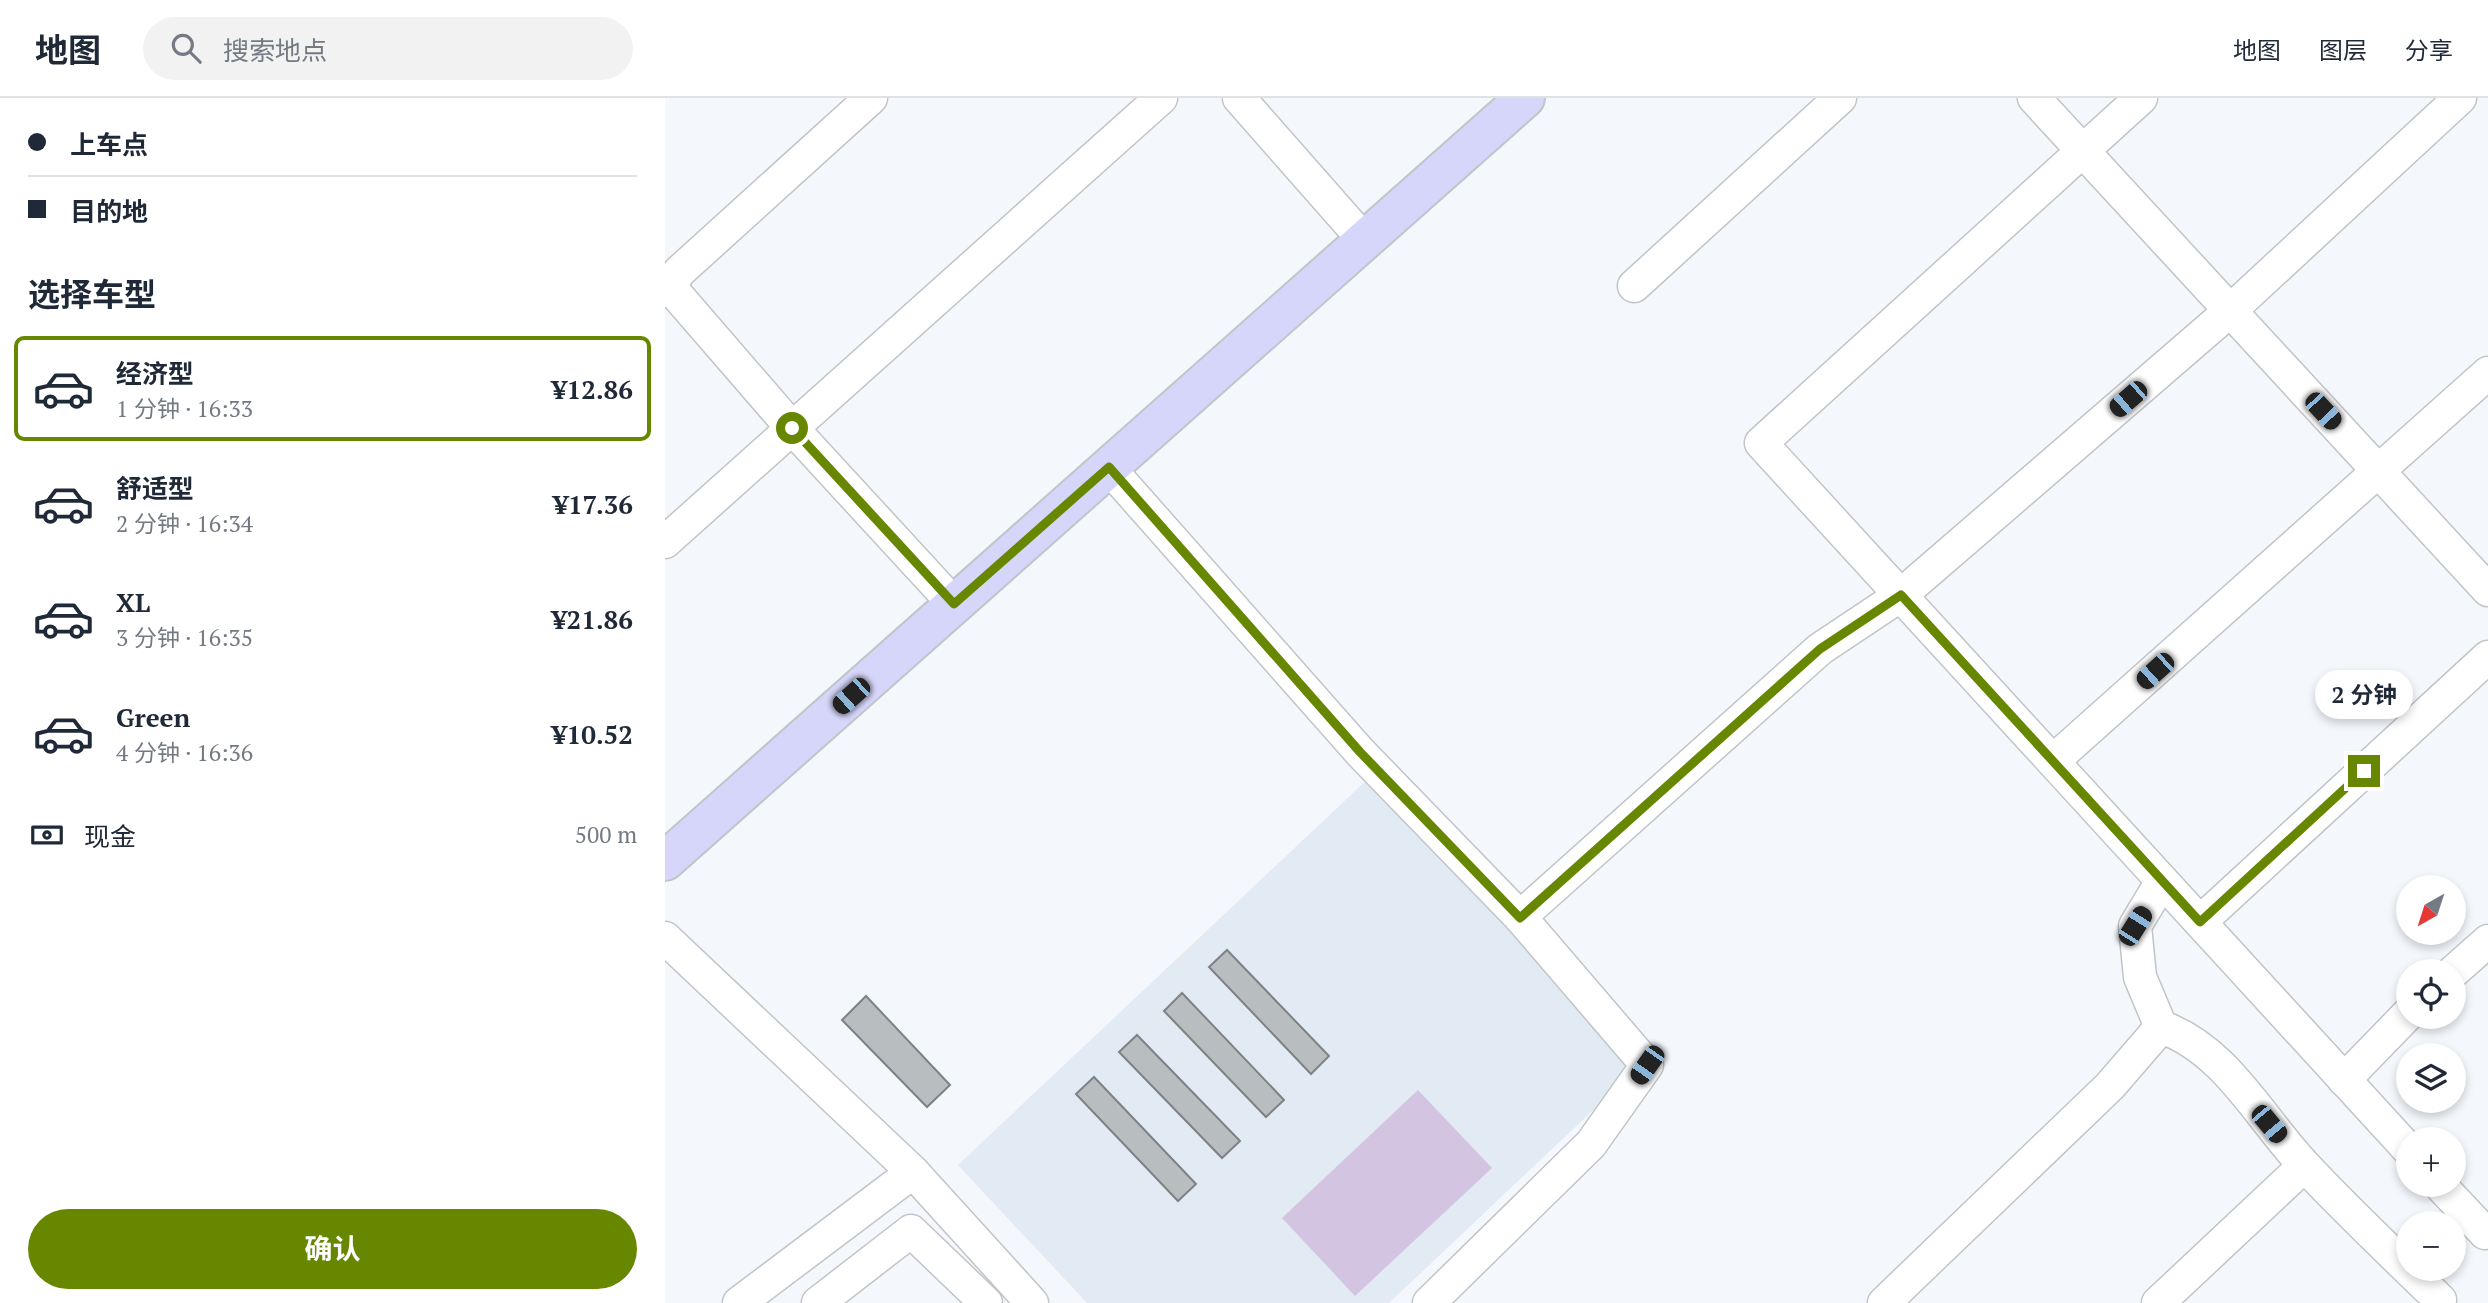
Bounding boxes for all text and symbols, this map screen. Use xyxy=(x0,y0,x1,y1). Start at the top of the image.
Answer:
search box xyxy=(143,17,633,80)
text: 地图 xyxy=(35,28,101,71)
icon: search xyxy=(167,29,205,67)
text: 搜索地点 xyxy=(223,33,327,67)
text: 地图 xyxy=(2233,34,2281,66)
text: 图层 xyxy=(2319,34,2367,66)
text: 分享 xyxy=(2405,34,2453,66)
text: 上车点 xyxy=(70,127,148,161)
text: 目的地 xyxy=(70,194,148,228)
text: 选择车型 xyxy=(28,273,156,315)
text: 经济型 xyxy=(116,356,194,390)
icon: car xyxy=(32,357,95,420)
text: ¥12.86 xyxy=(552,372,633,406)
car xyxy=(2106,377,2151,421)
car xyxy=(2301,388,2346,434)
text: 1 分钟 · 16:33 xyxy=(116,393,253,424)
route start xyxy=(776,412,808,444)
text: 舒适型 xyxy=(116,471,194,505)
icon: car xyxy=(32,472,95,535)
text: ¥17.36 xyxy=(553,487,633,521)
text: 2 分钟 · 16:34 xyxy=(116,508,253,539)
text: XL xyxy=(116,585,150,619)
icon: car xyxy=(32,587,95,650)
text: ¥21.86 xyxy=(552,602,633,636)
text: 3 分钟 · 16:35 xyxy=(116,622,253,653)
car xyxy=(2133,649,2178,693)
callout: 2 分钟 xyxy=(2315,670,2413,718)
car xyxy=(829,674,874,718)
text: 2 分钟 xyxy=(2331,679,2397,710)
text: Green xyxy=(116,700,190,734)
icon: car xyxy=(32,702,95,765)
text: ¥10.52 xyxy=(552,717,633,751)
text: 4 分钟 · 16:36 xyxy=(116,737,253,768)
route end xyxy=(2348,755,2380,787)
icon: cash xyxy=(28,816,66,854)
text: 现金 xyxy=(84,819,136,853)
text: 500 m xyxy=(575,819,637,850)
north arrow xyxy=(2396,875,2466,945)
map controls xyxy=(2396,875,2466,1281)
car xyxy=(2115,903,2156,949)
button: locate xyxy=(2396,959,2466,1029)
car xyxy=(1627,1042,1668,1088)
button: layers xyxy=(2396,1043,2466,1113)
car xyxy=(2248,1101,2291,1147)
button: + xyxy=(2396,1127,2466,1197)
button: 确认 xyxy=(28,1209,637,1289)
button: − xyxy=(2396,1211,2466,1281)

